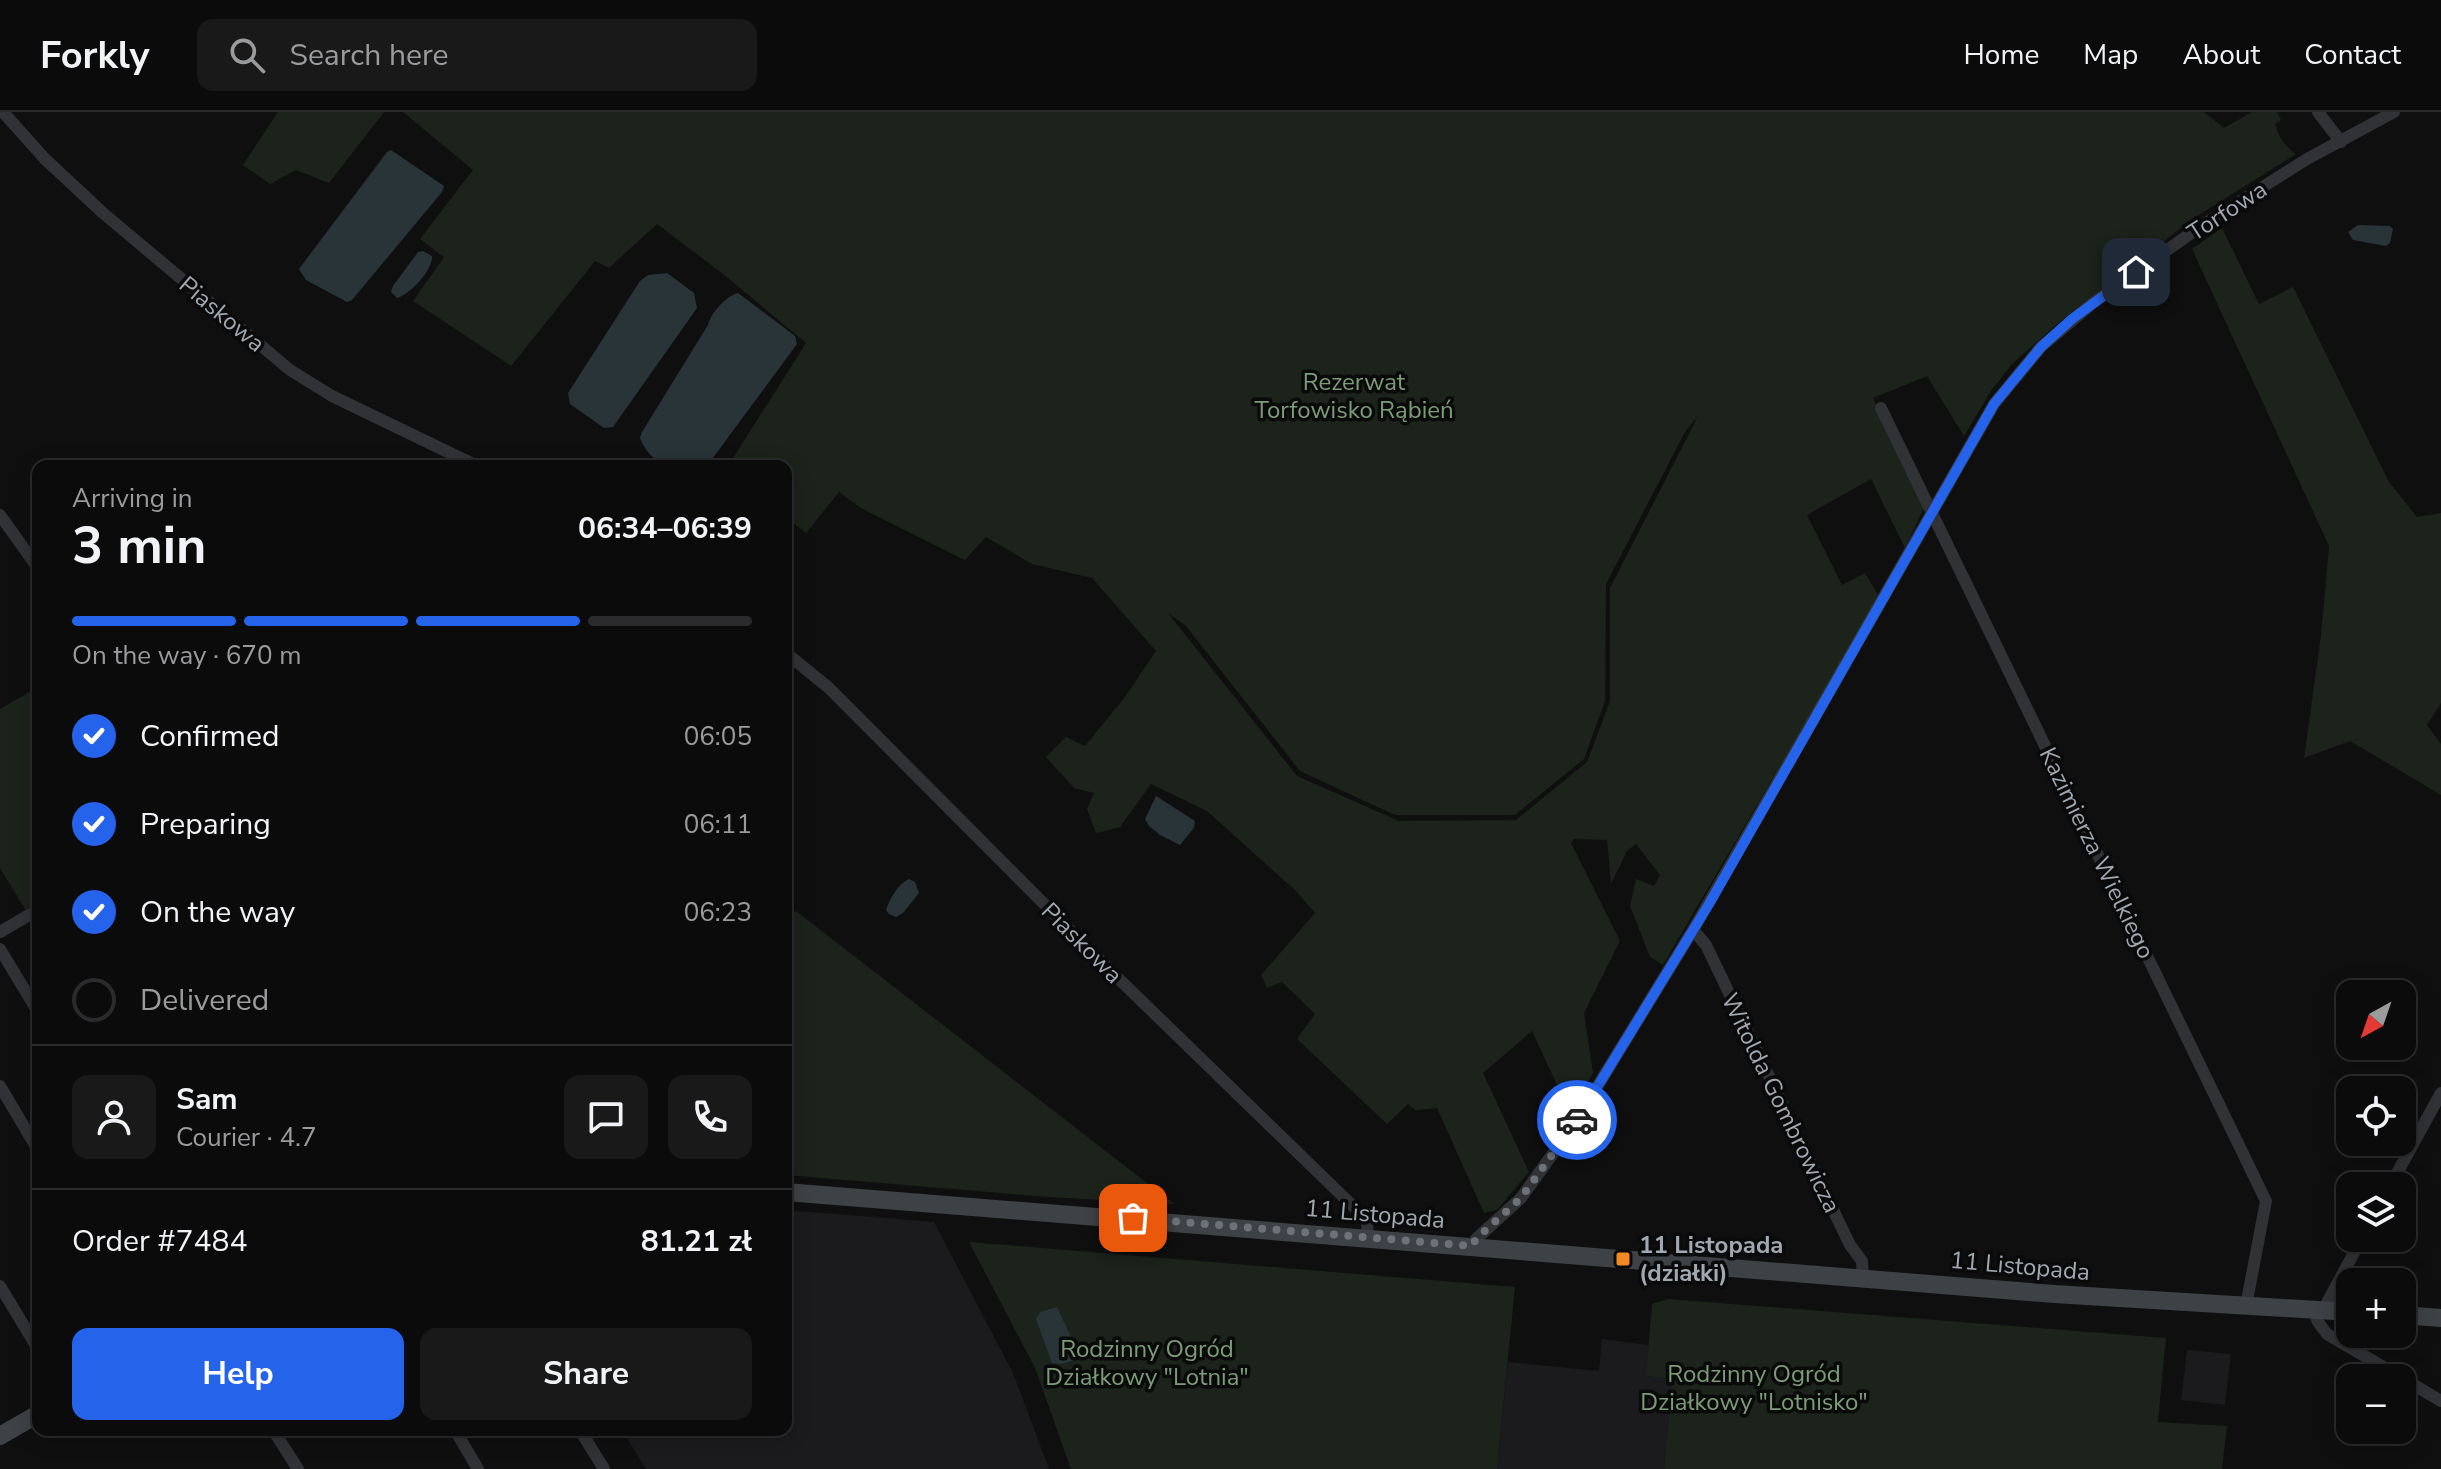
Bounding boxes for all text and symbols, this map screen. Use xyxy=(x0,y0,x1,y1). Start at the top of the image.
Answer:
search box xyxy=(197,19,757,91)
text: Forkly xyxy=(40,30,149,81)
icon: search xyxy=(225,33,269,77)
text: Search here xyxy=(289,35,448,76)
text: Home xyxy=(1964,36,2039,74)
text: Map xyxy=(2083,36,2138,74)
text: About xyxy=(2182,36,2260,74)
text: Contact xyxy=(2304,36,2401,74)
street label: Torfowa xyxy=(2181,173,2273,249)
pin xyxy=(2102,238,2170,306)
icon: home xyxy=(2114,250,2158,294)
street label: Piaskowa xyxy=(172,269,272,359)
park label: Rezerwat Torfowisko Rąbień xyxy=(1254,366,1454,426)
text: Arriving in xyxy=(72,481,193,516)
text: 06:34–06:39 xyxy=(578,508,752,549)
text: 3 min xyxy=(72,510,207,581)
text: On the way · 670 m xyxy=(72,638,301,673)
icon: check xyxy=(72,714,116,758)
text: Confirmed xyxy=(140,716,280,757)
text: 06:05 xyxy=(684,719,752,754)
street label: Kazimierza Wielkiego xyxy=(2032,742,2162,964)
icon: check xyxy=(72,802,116,846)
text: Preparing xyxy=(140,804,271,845)
text: 06:11 xyxy=(684,807,752,842)
icon: check xyxy=(72,890,116,934)
text: On the way xyxy=(140,892,295,933)
text: 06:23 xyxy=(684,895,752,930)
street label: Piaskowa xyxy=(1034,895,1130,991)
text: Delivered xyxy=(140,980,269,1021)
north arrow xyxy=(2336,980,2416,1060)
map controls xyxy=(2336,980,2416,1444)
street label: Witolda Gombrowicza xyxy=(1714,988,1848,1218)
button: person xyxy=(72,1075,156,1159)
button: chat xyxy=(564,1075,648,1159)
button: phone xyxy=(668,1075,752,1159)
button: locate xyxy=(2336,1076,2416,1156)
text: Sam xyxy=(176,1079,238,1120)
courier xyxy=(1537,1080,1617,1160)
icon: car xyxy=(1555,1098,1599,1142)
text: Courier · 4.7 xyxy=(176,1120,317,1155)
button: layers xyxy=(2336,1172,2416,1252)
pin xyxy=(1099,1184,1167,1252)
street label: 11 Listopada xyxy=(1304,1192,1446,1236)
icon: bag xyxy=(1111,1196,1155,1240)
text: Order #7484 xyxy=(72,1221,247,1262)
text: 81.21 zł xyxy=(641,1221,752,1262)
place label: 11 Listopada (działki) xyxy=(1639,1229,1783,1289)
street label: 11 Listopada xyxy=(1949,1244,2091,1288)
marker: 11 Listopada (działki) xyxy=(1614,1250,1632,1268)
button: + xyxy=(2336,1268,2416,1348)
button: Help xyxy=(72,1328,404,1420)
button: Share xyxy=(420,1328,752,1420)
park label: Rodzinny Ogród Działkowy "Lotnia" xyxy=(1045,1333,1249,1393)
park label: Rodzinny Ogród Działkowy "Lotnisko" xyxy=(1640,1358,1868,1418)
button: − xyxy=(2336,1364,2416,1444)

